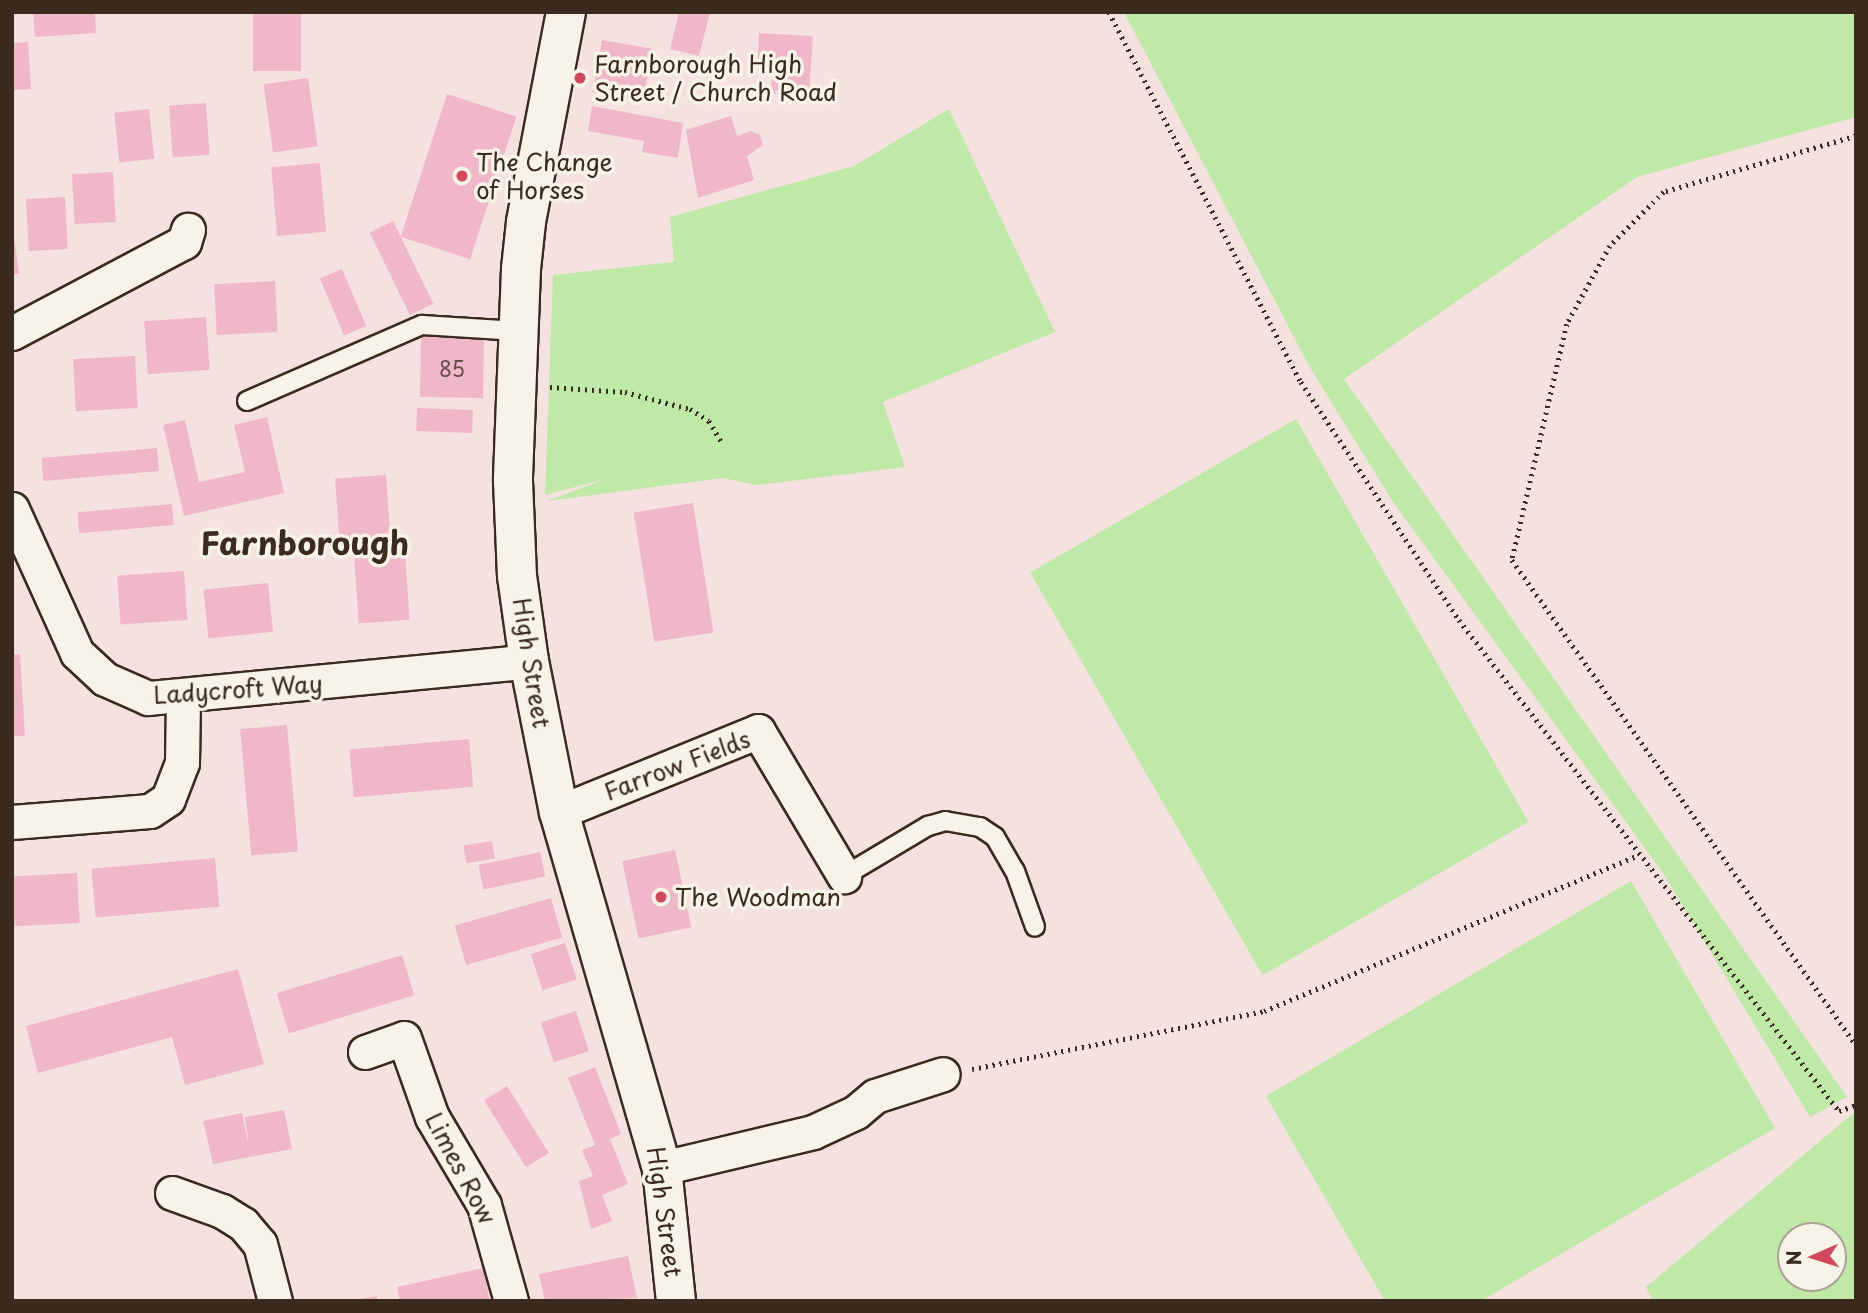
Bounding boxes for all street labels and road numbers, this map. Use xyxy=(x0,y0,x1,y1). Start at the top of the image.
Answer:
street label: High Street xyxy=(507,595,557,731)
street label: Ladycroft Way xyxy=(152,669,324,709)
street label: Farrow Fields xyxy=(600,724,754,806)
street label: Limes Row xyxy=(420,1108,502,1228)
street label: High Street xyxy=(641,1144,689,1280)

